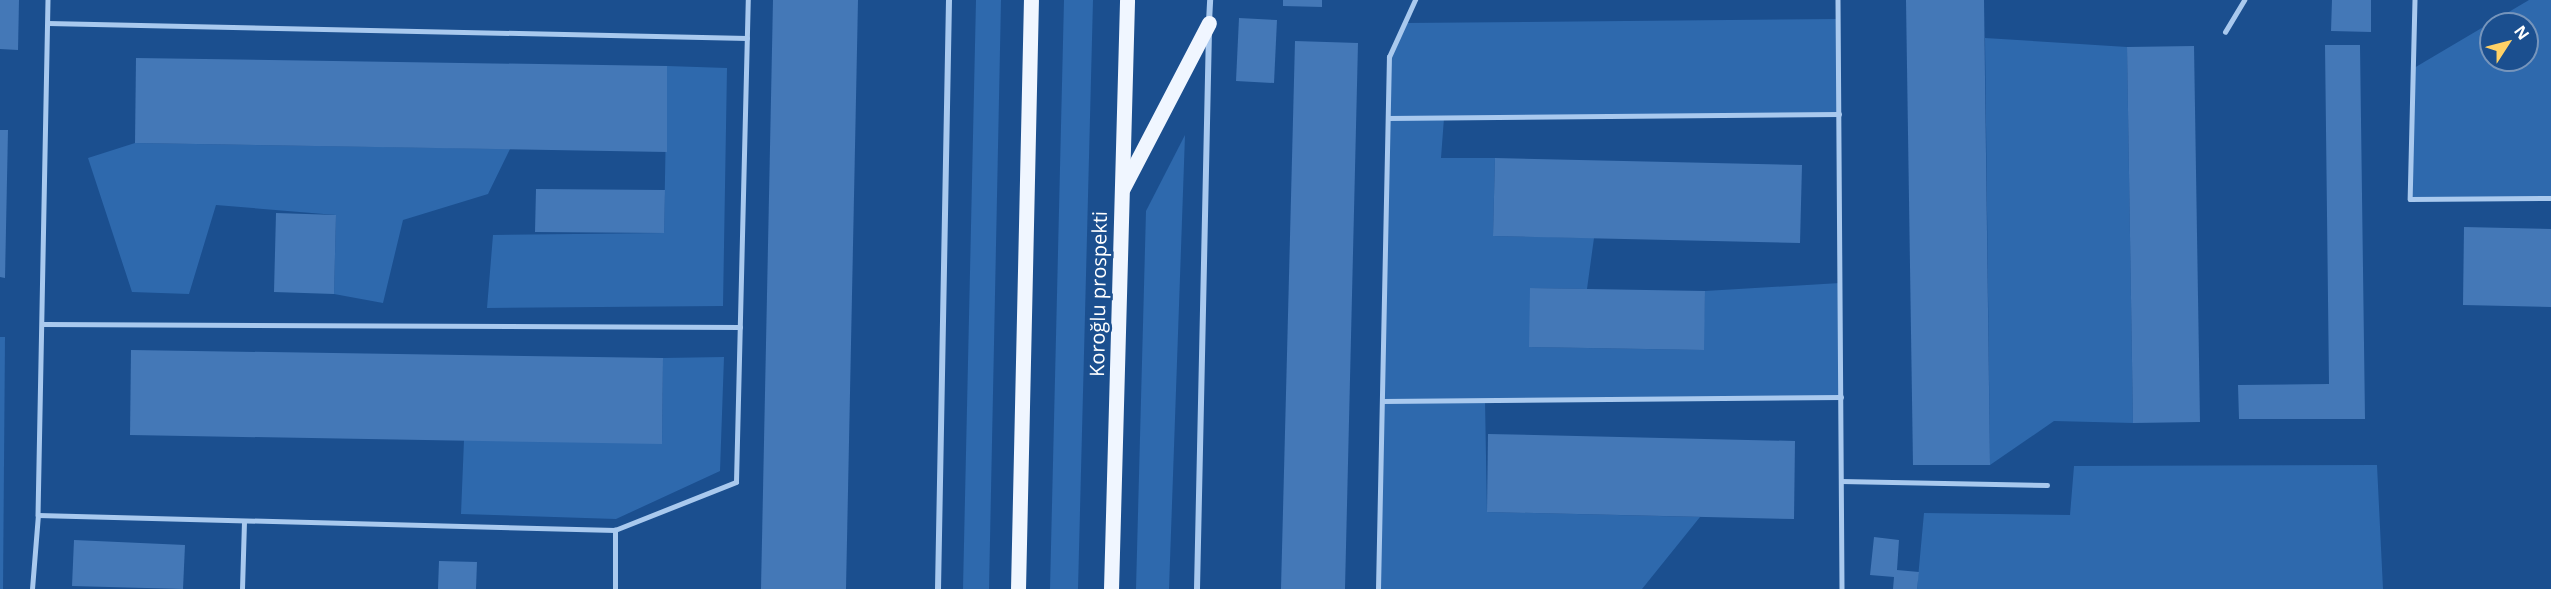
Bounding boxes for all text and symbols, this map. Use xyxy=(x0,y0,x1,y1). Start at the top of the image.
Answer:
north arrow xyxy=(2479,12,2539,72)
text: N xyxy=(2509,21,2535,44)
street label: Koroğlu prospekti xyxy=(1085,211,1111,377)

